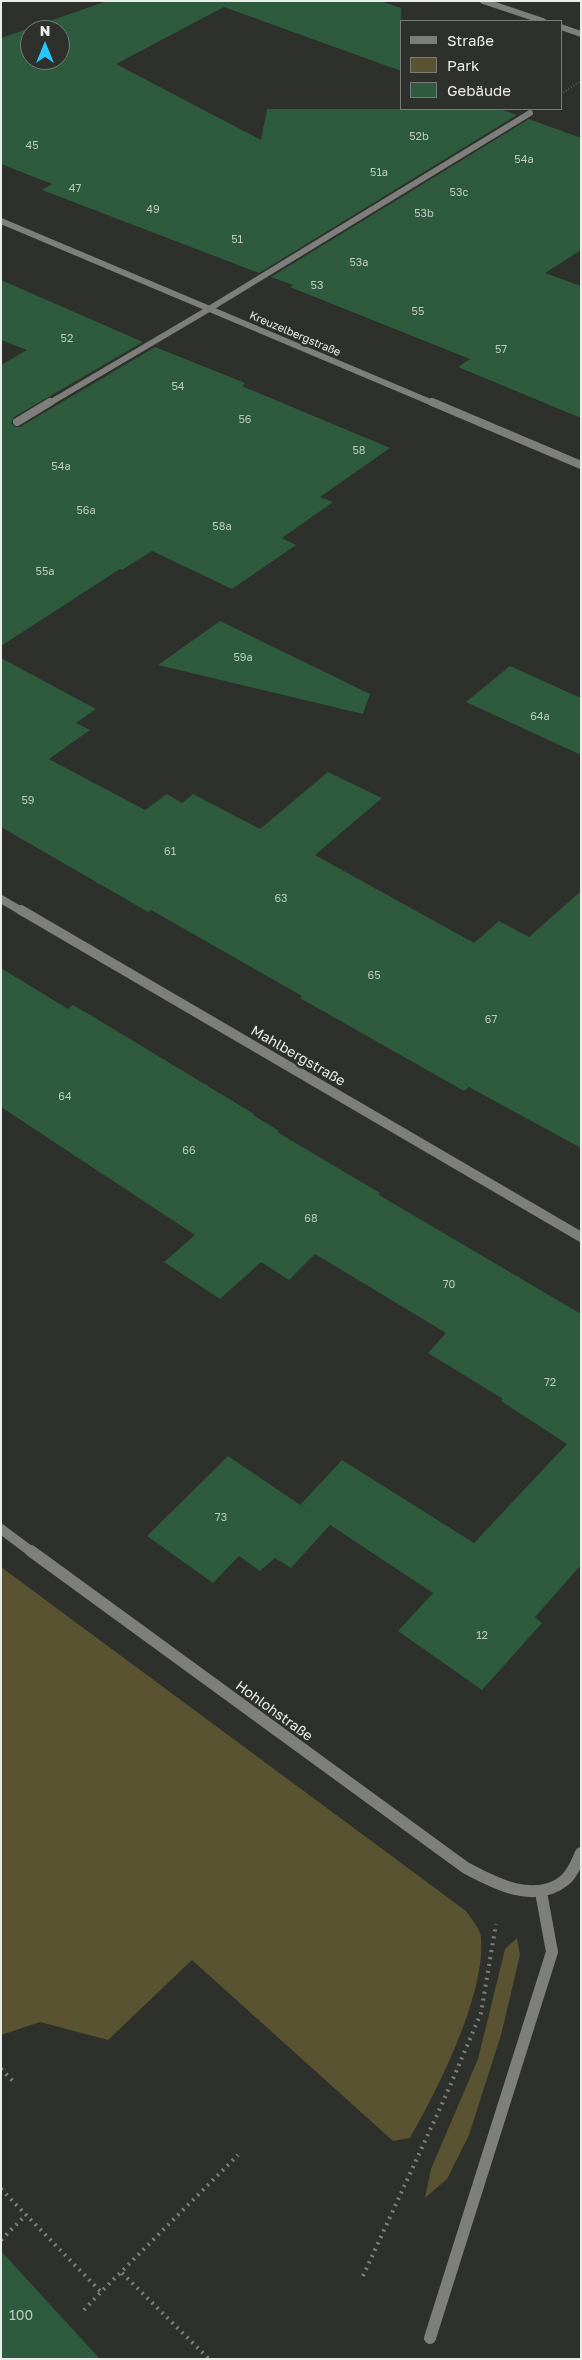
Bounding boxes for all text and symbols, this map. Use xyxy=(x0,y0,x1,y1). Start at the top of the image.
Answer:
north arrow xyxy=(20,20,70,70)
legend xyxy=(400,20,562,110)
text: N xyxy=(40,22,50,39)
text: Straße xyxy=(447,31,494,49)
text: Park xyxy=(447,56,479,74)
text: Gebäude xyxy=(447,81,511,99)
house number: 52b xyxy=(409,130,429,144)
house number: 45 xyxy=(25,139,39,153)
house number: 54a xyxy=(514,153,534,167)
house number: 51a xyxy=(370,166,388,180)
house number: 47 xyxy=(69,182,81,196)
house number: 53c xyxy=(450,186,468,200)
house number: 49 xyxy=(146,203,160,217)
house number: 53b xyxy=(414,207,434,221)
house number: 51 xyxy=(231,233,243,247)
house number: 53a xyxy=(349,256,369,270)
house number: 53 xyxy=(311,279,323,293)
house number: 55 xyxy=(412,305,424,319)
street label: Kreuzelbergstraße xyxy=(247,309,343,359)
house number: 52 xyxy=(61,332,73,346)
house number: 57 xyxy=(495,343,507,357)
house number: 54 xyxy=(171,380,185,394)
house number: 56 xyxy=(238,413,252,427)
house number: 58 xyxy=(352,444,366,458)
house number: 54a xyxy=(51,460,71,474)
house number: 56a xyxy=(76,504,96,518)
house number: 58a xyxy=(212,520,232,534)
house number: 55a xyxy=(36,565,54,579)
house number: 59a xyxy=(233,651,253,665)
house number: 64a xyxy=(530,710,550,724)
house number: 59 xyxy=(21,794,35,808)
house number: 61 xyxy=(164,845,176,859)
house number: 63 xyxy=(274,892,288,906)
house number: 65 xyxy=(367,969,381,983)
house number: 67 xyxy=(485,1013,497,1027)
street label: Mahlbergstraße xyxy=(248,1022,348,1090)
house number: 64 xyxy=(58,1090,72,1104)
house number: 66 xyxy=(182,1144,196,1158)
house number: 68 xyxy=(304,1212,318,1226)
house number: 70 xyxy=(443,1278,455,1292)
house number: 72 xyxy=(544,1376,556,1390)
house number: 73 xyxy=(215,1511,227,1525)
house number: 12 xyxy=(476,1629,488,1643)
street label: Hohlohstraße xyxy=(232,1677,316,1745)
house number: 100 xyxy=(9,2308,33,2324)

